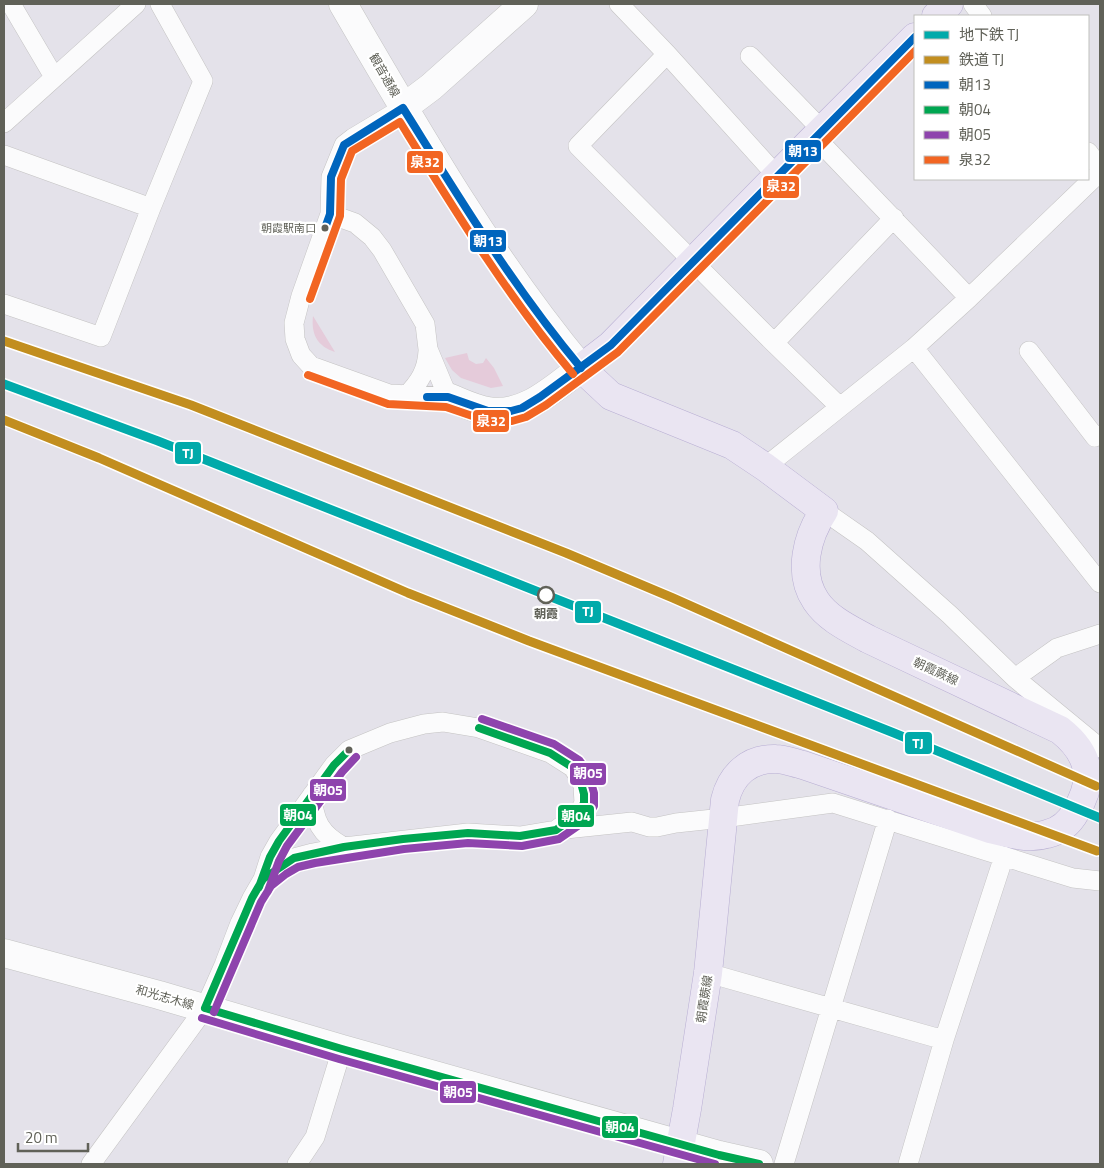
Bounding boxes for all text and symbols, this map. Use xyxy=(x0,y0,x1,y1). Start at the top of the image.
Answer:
legend xyxy=(914,15,1089,180)
text: 地下鉄 TJ xyxy=(959,23,1019,46)
text: 鉄道 TJ xyxy=(959,48,1004,71)
street label: 観音通線 xyxy=(365,49,405,101)
text: 朝13 xyxy=(959,73,991,96)
text: 朝04 xyxy=(959,98,991,121)
text: 朝05 xyxy=(959,123,991,146)
line badge: 朝13 xyxy=(784,139,822,163)
text: 朝13 xyxy=(788,140,818,161)
text: 泉32 xyxy=(959,148,991,171)
line badge: 泉32 xyxy=(406,150,444,174)
text: 泉32 xyxy=(410,151,440,172)
line badge: 泉32 xyxy=(762,175,800,199)
text: 泉32 xyxy=(766,175,796,196)
place label: 朝霞駅南口 xyxy=(261,220,316,236)
marker: 朝霞駅南口 xyxy=(320,223,330,233)
line badge: 朝13 xyxy=(469,229,507,253)
text: 朝13 xyxy=(473,230,503,251)
line badge: 泉32 xyxy=(472,409,510,433)
text: 泉32 xyxy=(476,410,506,431)
line badge: TJ xyxy=(174,441,202,465)
text: TJ xyxy=(182,442,194,463)
marker: 朝霞 xyxy=(537,586,555,604)
line badge: TJ xyxy=(574,600,602,624)
text: TJ xyxy=(582,600,594,621)
place label: 朝霞 xyxy=(534,604,558,623)
street label: 朝霞蕨線 xyxy=(910,652,962,690)
line badge: TJ xyxy=(904,731,933,755)
text: TJ xyxy=(912,732,924,753)
unlabelled marker xyxy=(344,745,354,755)
line badge: 朝05 xyxy=(569,762,607,786)
text: 朝05 xyxy=(573,762,603,783)
line badge: 朝05 xyxy=(309,778,347,802)
text: 朝05 xyxy=(313,779,343,800)
line badge: 朝04 xyxy=(279,803,317,827)
text: 朝04 xyxy=(283,804,313,825)
line badge: 朝04 xyxy=(557,804,595,828)
text: 朝04 xyxy=(561,805,591,826)
street label: 朝霞蕨線 xyxy=(691,974,717,1024)
street label: 和光志木線 xyxy=(134,980,196,1014)
line badge: 朝05 xyxy=(439,1080,477,1104)
text: 朝05 xyxy=(443,1081,473,1102)
line badge: 朝04 xyxy=(601,1115,639,1139)
text: 朝04 xyxy=(605,1116,635,1137)
scale bar xyxy=(18,1120,88,1152)
text: 20 m xyxy=(25,1126,58,1149)

